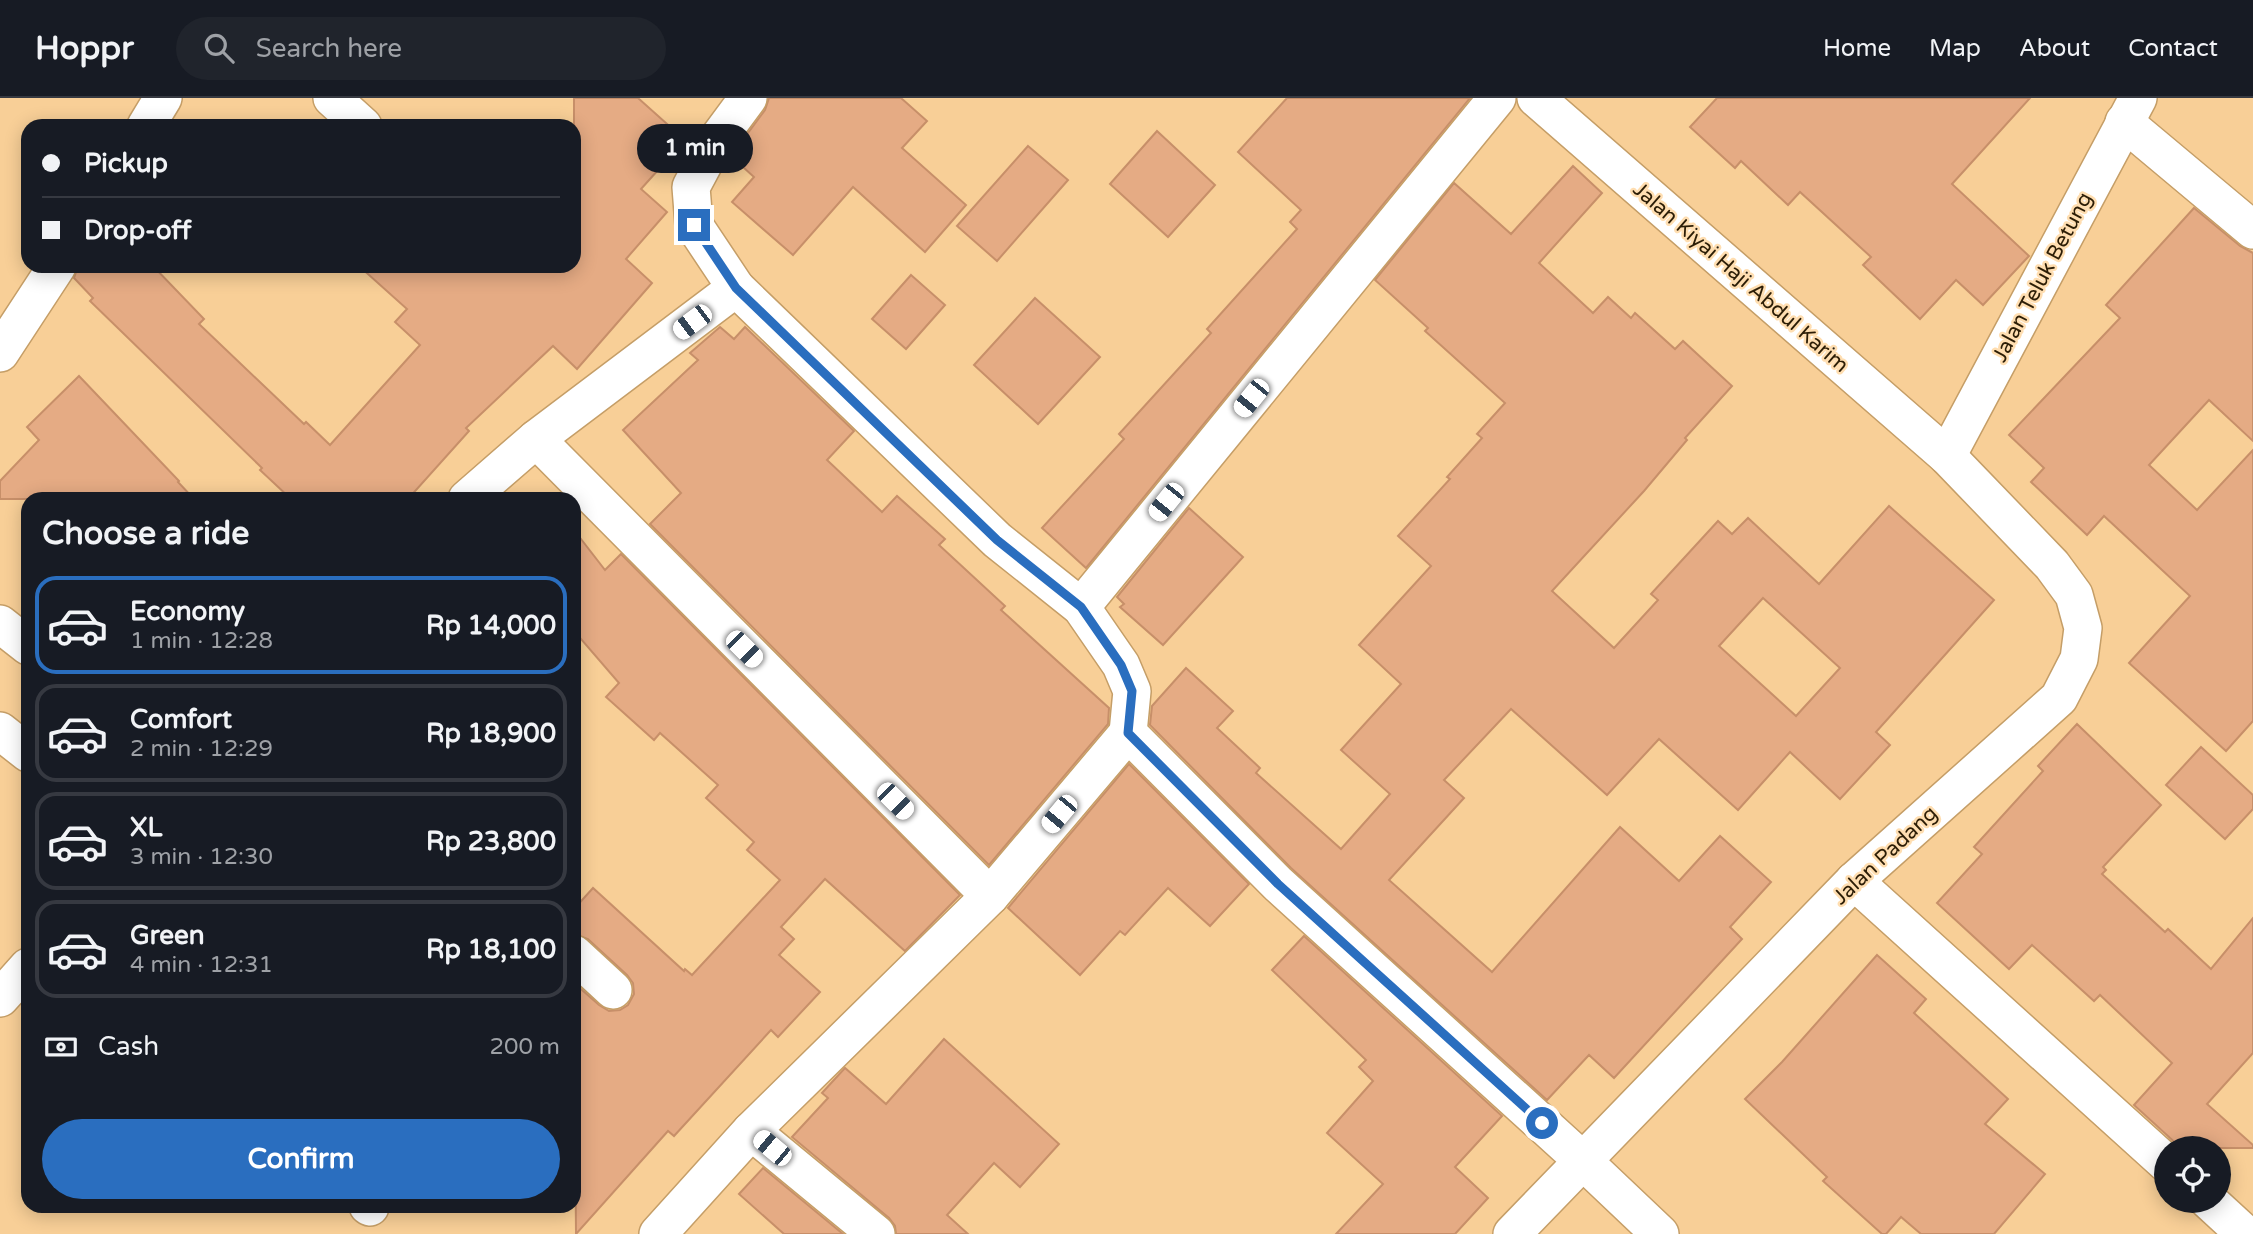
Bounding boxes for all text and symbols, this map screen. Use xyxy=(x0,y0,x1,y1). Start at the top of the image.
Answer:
search box xyxy=(176,17,666,80)
text: Hoppr xyxy=(35,29,134,68)
icon: search xyxy=(200,29,238,67)
text: Search here xyxy=(256,33,402,64)
text: Home xyxy=(1823,34,1891,63)
text: Map xyxy=(1929,34,1981,63)
text: About xyxy=(2019,34,2090,63)
text: Contact xyxy=(2128,34,2218,63)
callout: 1 min xyxy=(636,123,752,172)
text: 1 min xyxy=(664,134,726,162)
text: Pickup xyxy=(84,148,168,179)
street label: Jalan Kiyai Haji Abdul Karim xyxy=(1628,177,1854,378)
street label: Jalan Teluk Betung xyxy=(1987,188,2098,366)
route end xyxy=(678,209,710,241)
text: Drop-off xyxy=(84,215,191,246)
car xyxy=(669,301,716,343)
car xyxy=(1230,375,1273,421)
car xyxy=(1145,479,1188,525)
text: Choose a ride xyxy=(42,515,249,553)
icon: car xyxy=(46,594,109,657)
text: Economy xyxy=(130,596,245,627)
text: Rp 14,000 xyxy=(426,610,556,641)
text: 1 min · 12:28 xyxy=(130,627,273,655)
car xyxy=(722,627,767,671)
icon: car xyxy=(46,702,109,765)
text: Comfort xyxy=(130,704,232,735)
text: Rp 18,900 xyxy=(426,718,556,749)
text: 2 min · 12:29 xyxy=(130,735,273,763)
car xyxy=(873,779,918,823)
car xyxy=(1038,791,1081,837)
street label: Jalan Padang xyxy=(1828,801,1943,910)
icon: car xyxy=(46,810,109,873)
text: XL xyxy=(130,812,162,843)
text: Rp 23,800 xyxy=(426,826,556,857)
text: 3 min · 12:30 xyxy=(130,843,273,871)
icon: car xyxy=(46,918,109,981)
text: Green xyxy=(130,920,205,951)
text: Rp 18,100 xyxy=(426,934,556,965)
text: 4 min · 12:31 xyxy=(130,951,273,979)
icon: cash xyxy=(42,1028,80,1066)
text: Cash xyxy=(98,1031,159,1062)
text: 200 m xyxy=(490,1033,560,1061)
route start xyxy=(1526,1107,1558,1139)
button: Confirm xyxy=(42,1119,560,1199)
car xyxy=(750,1126,795,1170)
map controls xyxy=(2154,1136,2231,1213)
button: locate xyxy=(2154,1136,2231,1213)

